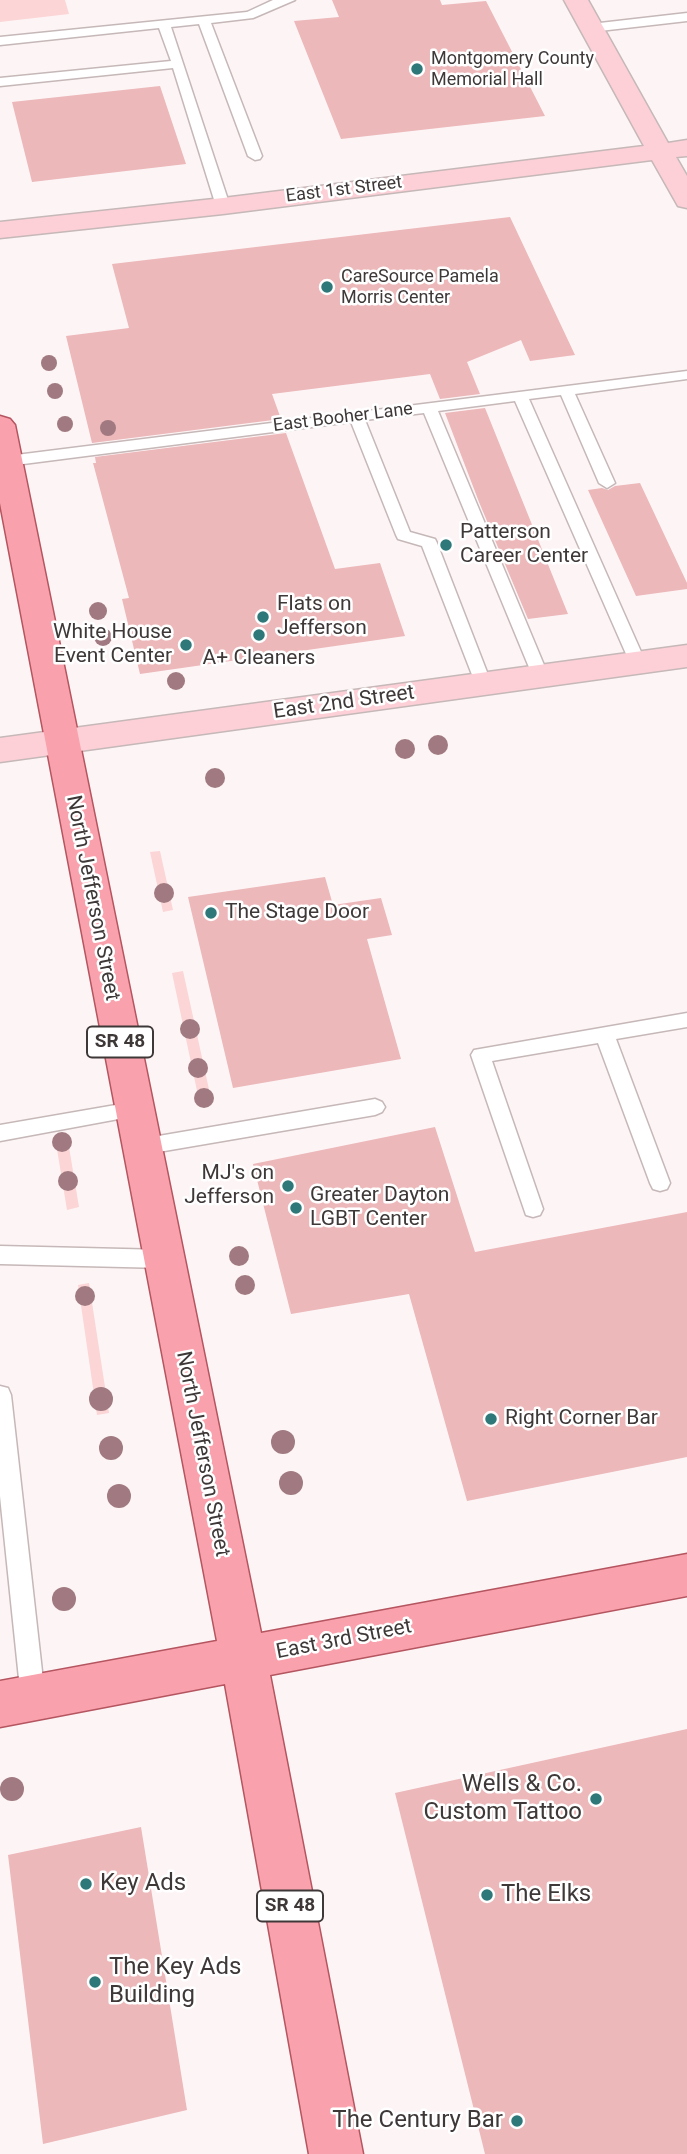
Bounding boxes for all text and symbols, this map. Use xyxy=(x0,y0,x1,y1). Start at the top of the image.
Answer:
place label: Montgomery County Memorial Hall xyxy=(431,48,594,90)
marker: Montgomery County Memorial Hall xyxy=(409,61,425,77)
street label: East 1st Street xyxy=(285,172,403,208)
place label: CareSource Pamela Morris Center xyxy=(341,266,499,308)
marker: CareSource Pamela Morris Center xyxy=(319,279,335,295)
street label: East Booher Lane xyxy=(272,399,414,437)
place label: Patterson Career Center xyxy=(460,520,588,570)
marker: Patterson Career Center xyxy=(438,537,454,553)
place label: Flats on Jefferson xyxy=(277,592,367,642)
marker: Flats on Jefferson xyxy=(255,609,271,625)
place label: White House Event Center xyxy=(53,620,172,670)
marker: A+ Cleaners xyxy=(251,627,267,643)
marker: White House Event Center xyxy=(178,637,194,653)
place label: A+ Cleaners xyxy=(203,646,315,672)
street label: East 2nd Street xyxy=(272,681,416,725)
street label: North Jefferson Street xyxy=(60,793,124,1003)
place label: The Stage Door xyxy=(225,900,369,926)
marker: The Stage Door xyxy=(203,905,219,921)
road number: SR 48 xyxy=(87,1026,153,1058)
place label: MJ's on Jefferson xyxy=(184,1161,274,1211)
marker: MJ's on Jefferson xyxy=(280,1178,296,1194)
place label: Greater Dayton LGBT Center xyxy=(310,1183,449,1233)
marker: Greater Dayton LGBT Center xyxy=(288,1200,304,1216)
street label: North Jefferson Street xyxy=(170,1349,234,1559)
place label: Right Corner Bar xyxy=(505,1406,658,1432)
marker: Right Corner Bar xyxy=(483,1411,499,1427)
street label: East 3rd Street xyxy=(274,1615,414,1665)
place label: Wells & Co. Custom Tattoo xyxy=(424,1771,582,1827)
marker: Wells & Co. Custom Tattoo xyxy=(588,1791,604,1807)
place label: Key Ads xyxy=(100,1870,186,1898)
marker: Key Ads xyxy=(78,1876,94,1892)
place label: The Elks xyxy=(501,1881,591,1909)
marker: The Elks xyxy=(479,1887,495,1903)
road number: SR 48 xyxy=(257,1890,323,1922)
place label: The Key Ads Building xyxy=(109,1954,241,2010)
marker: The Key Ads Building xyxy=(87,1974,103,1990)
place label: The Century Bar xyxy=(332,2107,503,2135)
marker: The Century Bar xyxy=(509,2113,525,2129)

